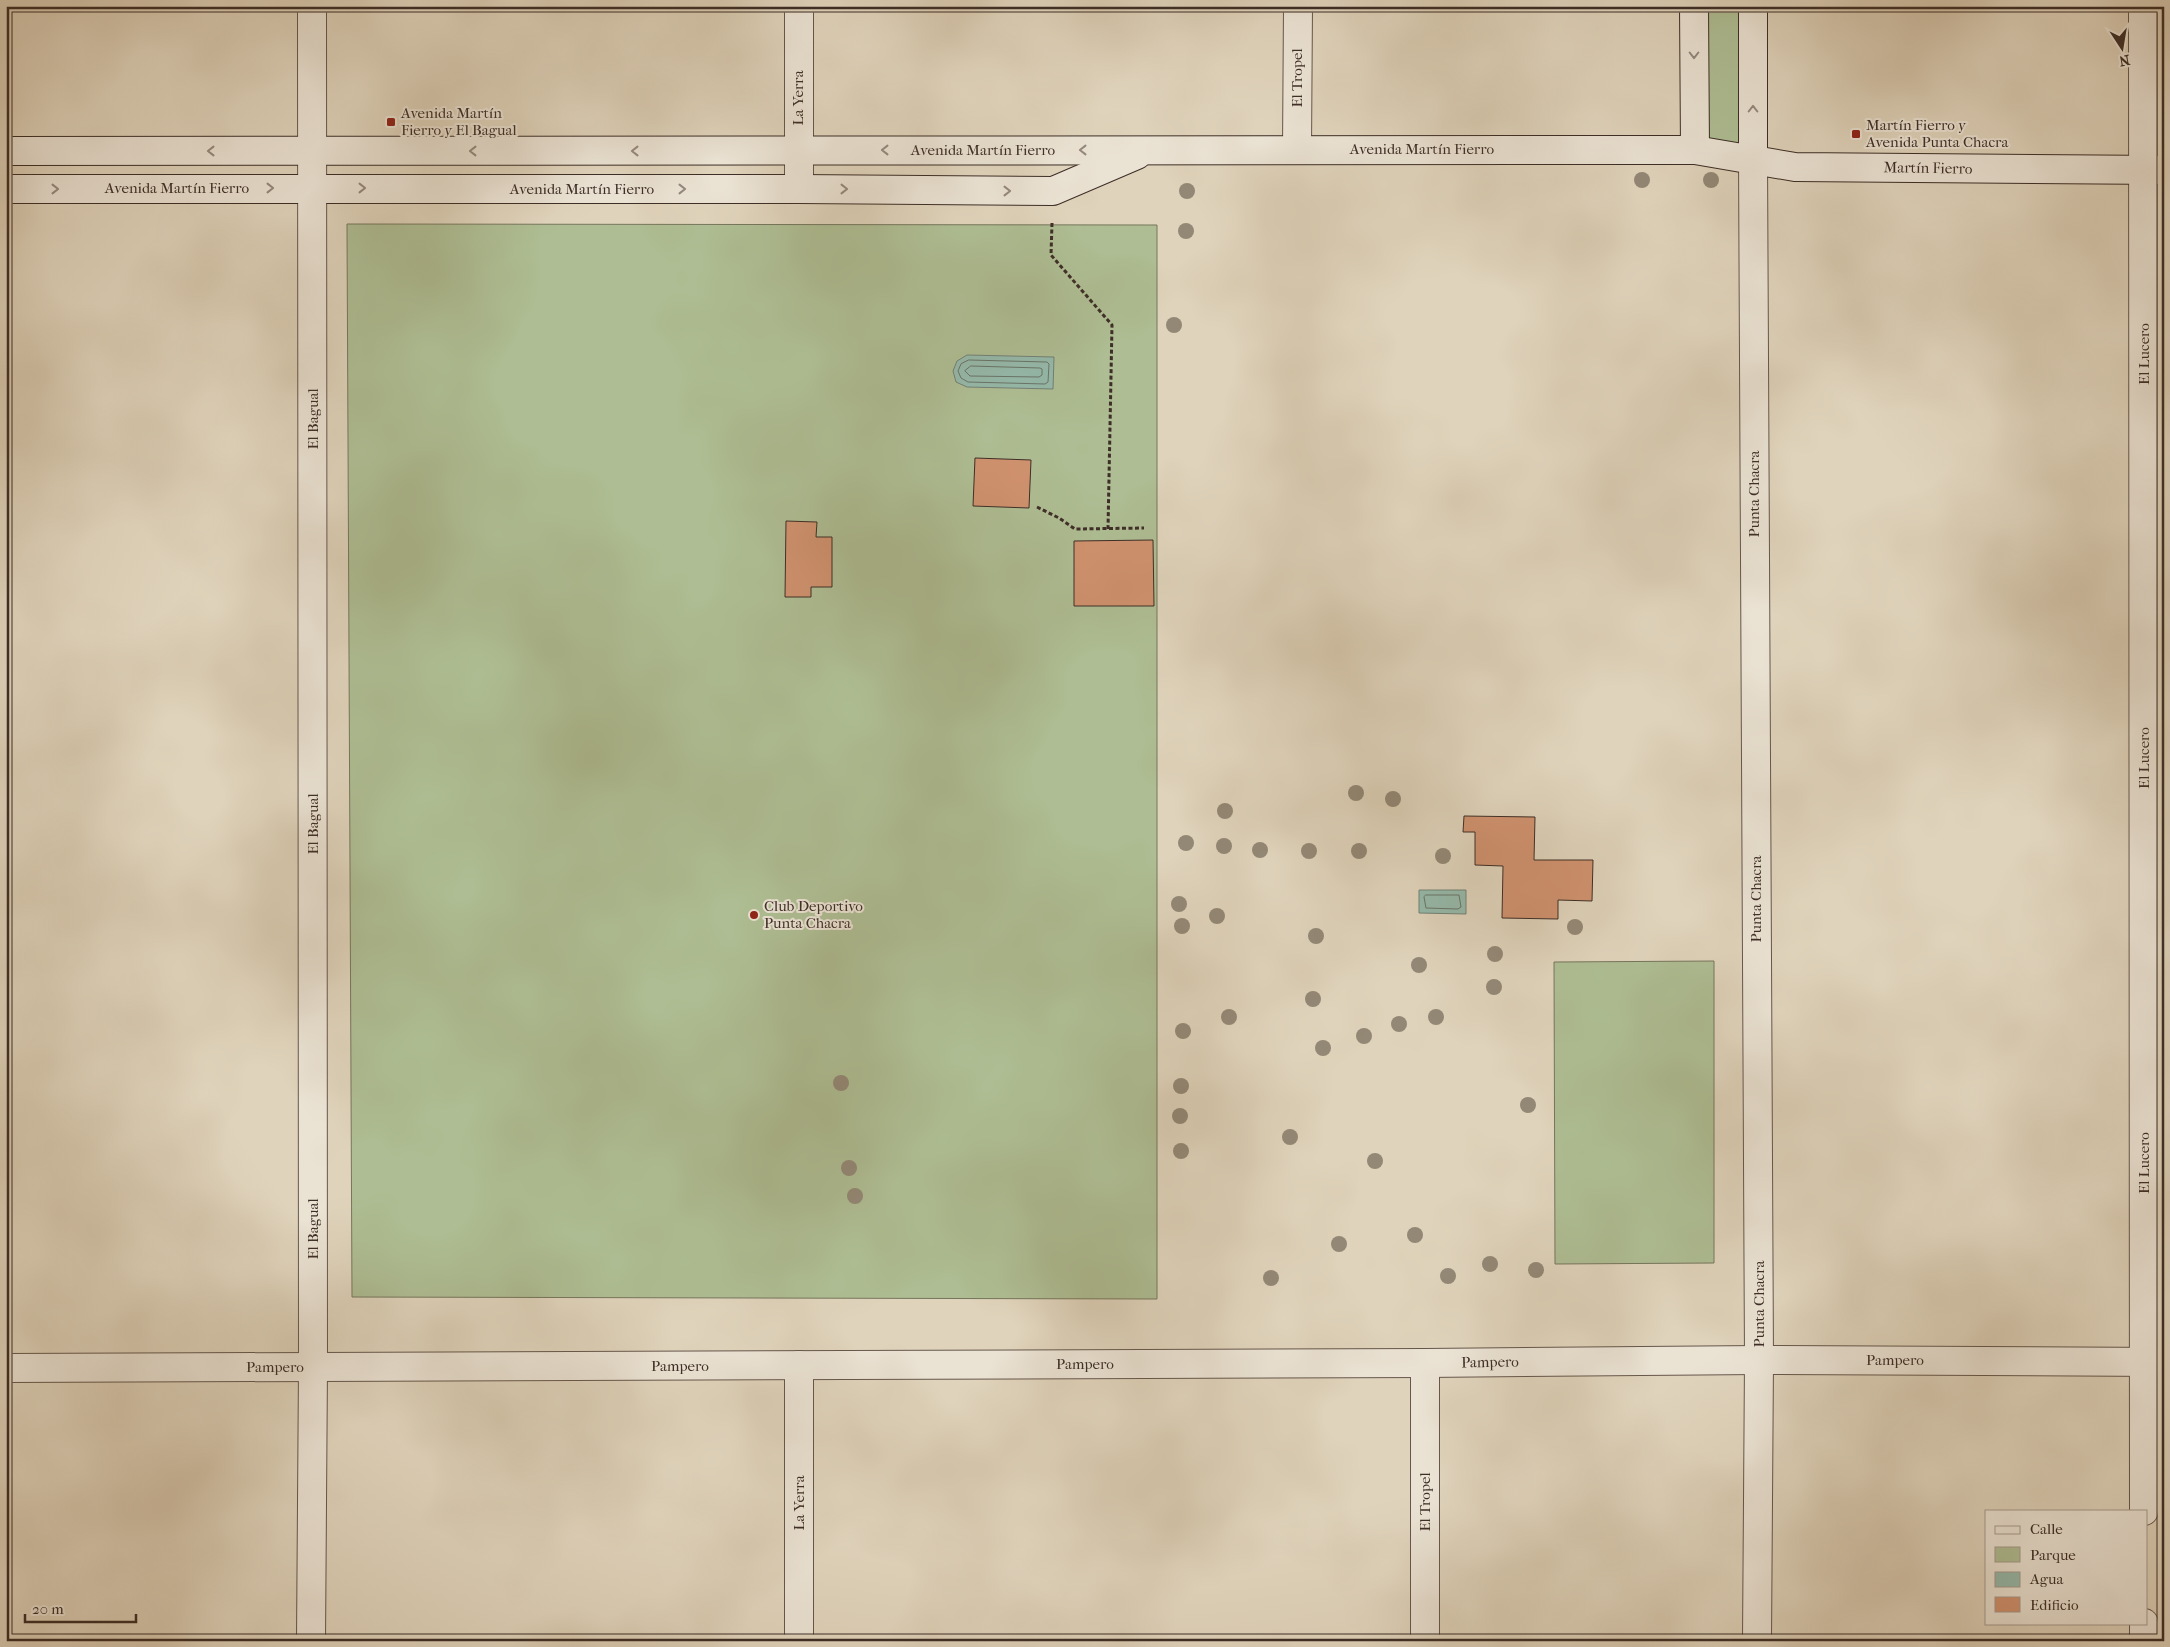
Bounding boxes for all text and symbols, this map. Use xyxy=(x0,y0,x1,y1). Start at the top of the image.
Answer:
north arrow xyxy=(2098,22,2148,72)
street label: El Tropel xyxy=(1288,48,1306,108)
text: N xyxy=(2117,51,2132,70)
one-way arrow xyxy=(1689,52,1699,59)
street label: La Yerra xyxy=(789,69,807,126)
place label: Avenida Martín Fierro y El Bagual xyxy=(400,104,517,139)
one-way arrow xyxy=(1748,105,1758,113)
marker: Avenida Martín Fierro y El Bagual xyxy=(385,116,397,128)
place label: Martín Fierro y Avenida Punta Chacra xyxy=(1865,116,2009,151)
marker: Martín Fierro y Avenida Punta Chacra xyxy=(1850,128,1862,140)
street label: Avenida Martín Fierro xyxy=(1349,140,1495,158)
street label: Avenida Martín Fierro xyxy=(910,141,1056,159)
one-way arrow xyxy=(881,145,889,155)
one-way arrow xyxy=(1079,145,1086,155)
one-way arrow xyxy=(207,146,214,156)
one-way arrow xyxy=(469,146,476,156)
one-way arrow xyxy=(631,146,639,156)
street label: Martín Fierro xyxy=(1883,158,1973,178)
street label: Avenida Martín Fierro xyxy=(104,179,250,197)
street label: Avenida Martín Fierro xyxy=(509,180,655,198)
one-way arrow xyxy=(266,183,274,193)
one-way arrow xyxy=(358,183,366,193)
one-way arrow xyxy=(52,184,59,194)
one-way arrow xyxy=(678,184,686,194)
one-way arrow xyxy=(840,184,848,194)
one-way arrow xyxy=(1003,186,1011,196)
street label: El Lucero xyxy=(2135,323,2153,385)
street label: El Bagual xyxy=(304,388,322,450)
street label: Punta Chacra xyxy=(1745,449,1763,538)
street label: El Lucero xyxy=(2135,727,2153,789)
street label: El Bagual xyxy=(304,793,322,855)
street label: Punta Chacra xyxy=(1747,854,1765,943)
place label: Club Deportivo Punta Chacra xyxy=(764,897,863,932)
marker: Club Deportivo Punta Chacra xyxy=(748,909,760,921)
street label: El Lucero xyxy=(2135,1132,2153,1194)
street label: El Bagual xyxy=(304,1198,322,1260)
street label: Punta Chacra xyxy=(1750,1259,1768,1348)
street label: Pampero xyxy=(1866,1351,1924,1369)
street label: Pampero xyxy=(1461,1352,1519,1372)
street label: Pampero xyxy=(1056,1355,1114,1373)
street label: Pampero xyxy=(651,1357,709,1375)
street label: Pampero xyxy=(246,1358,304,1376)
street label: El Tropel xyxy=(1416,1472,1434,1532)
street label: La Yerra xyxy=(790,1474,808,1531)
legend xyxy=(1985,1510,2148,1624)
text: Calle xyxy=(2030,1520,2063,1538)
text: Parque xyxy=(2030,1546,2076,1564)
text: Agua xyxy=(2029,1570,2064,1588)
scale bar xyxy=(25,1592,136,1624)
text: Edificio xyxy=(2030,1596,2079,1614)
text: 20 m xyxy=(32,1600,64,1618)

